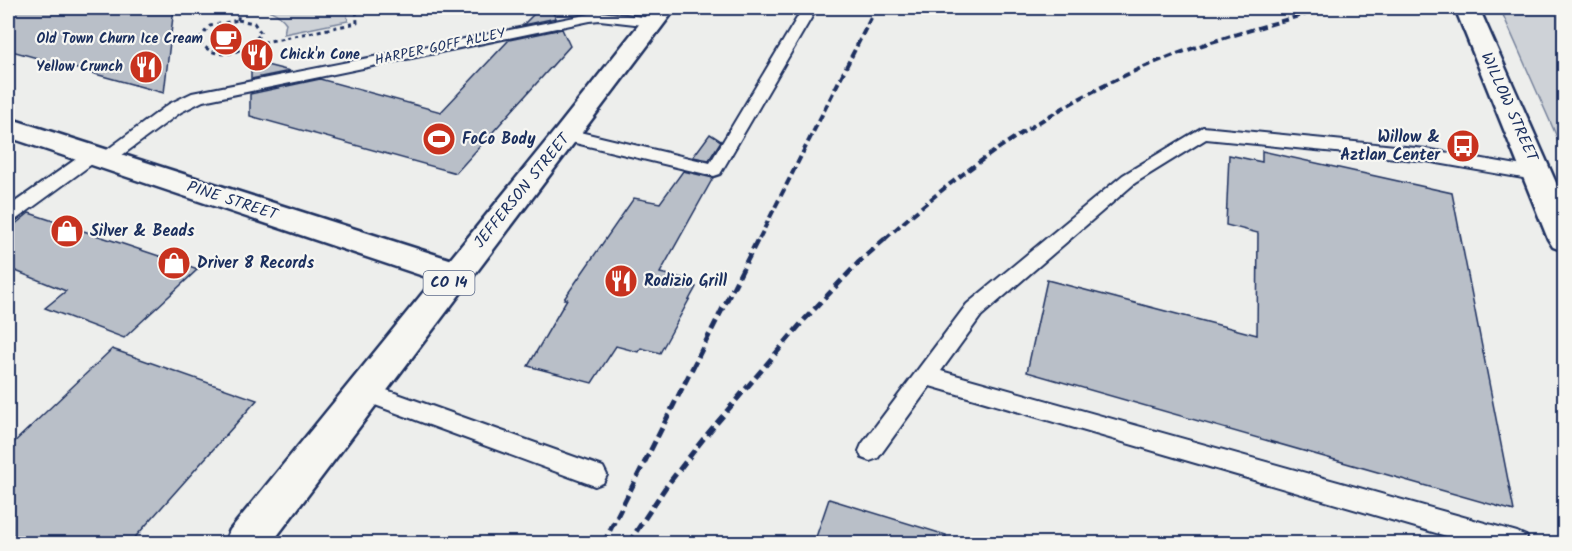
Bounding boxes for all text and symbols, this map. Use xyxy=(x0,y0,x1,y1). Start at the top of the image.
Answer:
cafe icon: Old Town Churn Ice Cream xyxy=(208,21,244,57)
street label: HARPER GOFF ALLEY xyxy=(373,22,508,72)
place label: Old Town Churn Ice Cream xyxy=(37,28,204,50)
restaurant icon: Chick'n Cone xyxy=(239,37,275,73)
place label: Chick'n Cone xyxy=(280,44,360,66)
street label: WILLOW STREET xyxy=(1474,48,1545,167)
restaurant icon: Yellow Crunch xyxy=(128,49,164,85)
place label: Yellow Crunch xyxy=(36,56,123,78)
sports icon: FoCo Body xyxy=(421,121,457,157)
place label: Willow & Aztlan Center xyxy=(1340,125,1441,168)
place label: FoCo Body xyxy=(462,127,536,152)
street label: JEFFERSON STREET xyxy=(468,127,577,254)
bus stop icon: Willow & Aztlan Center xyxy=(1445,128,1481,164)
street label: PINE STREET xyxy=(183,175,282,228)
shop icon: Silver & Beads xyxy=(49,213,85,249)
place label: Silver & Beads xyxy=(90,219,195,244)
shop icon: Driver 8 Records xyxy=(156,245,192,281)
place label: Driver 8 Records xyxy=(197,251,315,276)
restaurant icon: Rodizio Grill xyxy=(603,263,639,299)
place label: Rodizio Grill xyxy=(644,269,728,294)
road number: CO 14 xyxy=(424,271,474,295)

